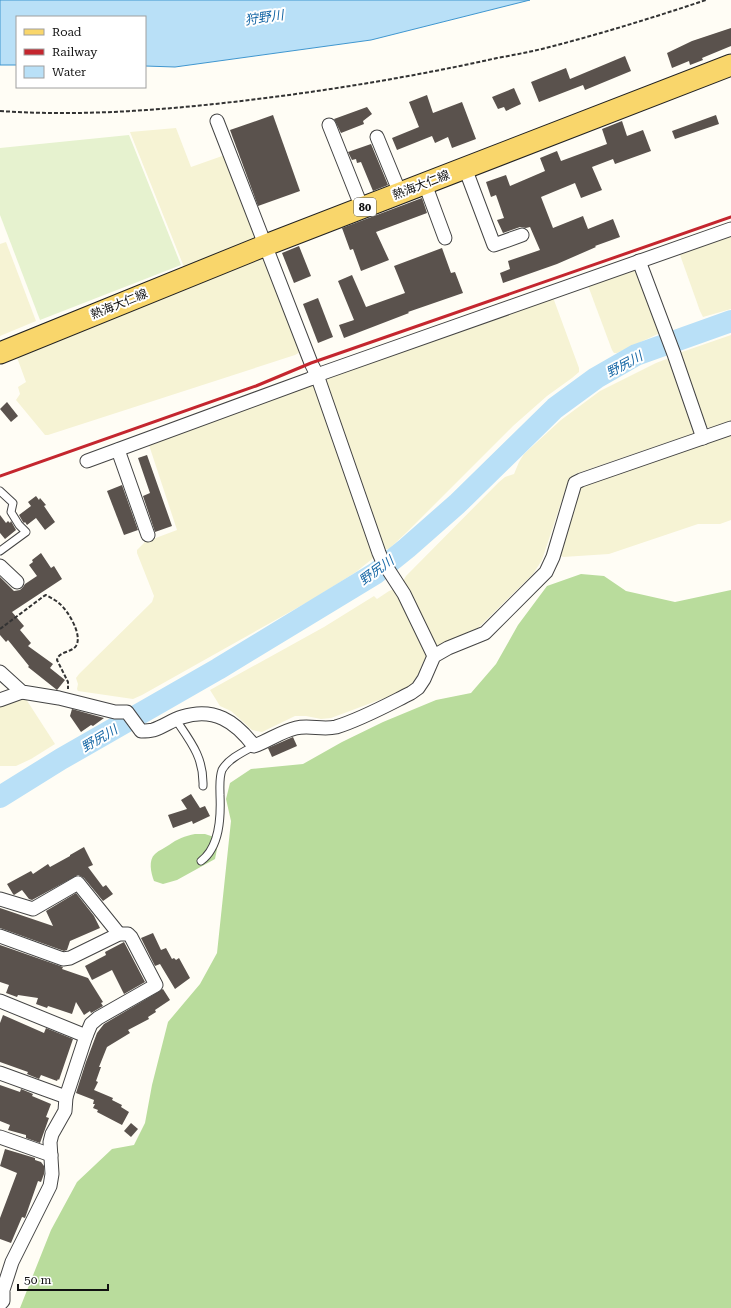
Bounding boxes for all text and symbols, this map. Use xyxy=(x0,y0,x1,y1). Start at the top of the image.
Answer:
water label: 狩野川 xyxy=(244,7,286,28)
legend xyxy=(16,16,146,88)
text: Road xyxy=(52,25,82,39)
text: Railway xyxy=(52,45,98,59)
text: Water xyxy=(52,65,86,79)
street label: 熱海大仁線 xyxy=(390,168,452,202)
road number: 80 xyxy=(354,198,376,216)
street label: 熱海大仁線 xyxy=(89,286,149,322)
water label: 野尻川 xyxy=(603,348,647,380)
water label: 野尻川 xyxy=(356,552,398,588)
water label: 野尻川 xyxy=(79,721,122,755)
scale bar xyxy=(18,1266,108,1292)
text: 50 m xyxy=(24,1273,51,1287)

